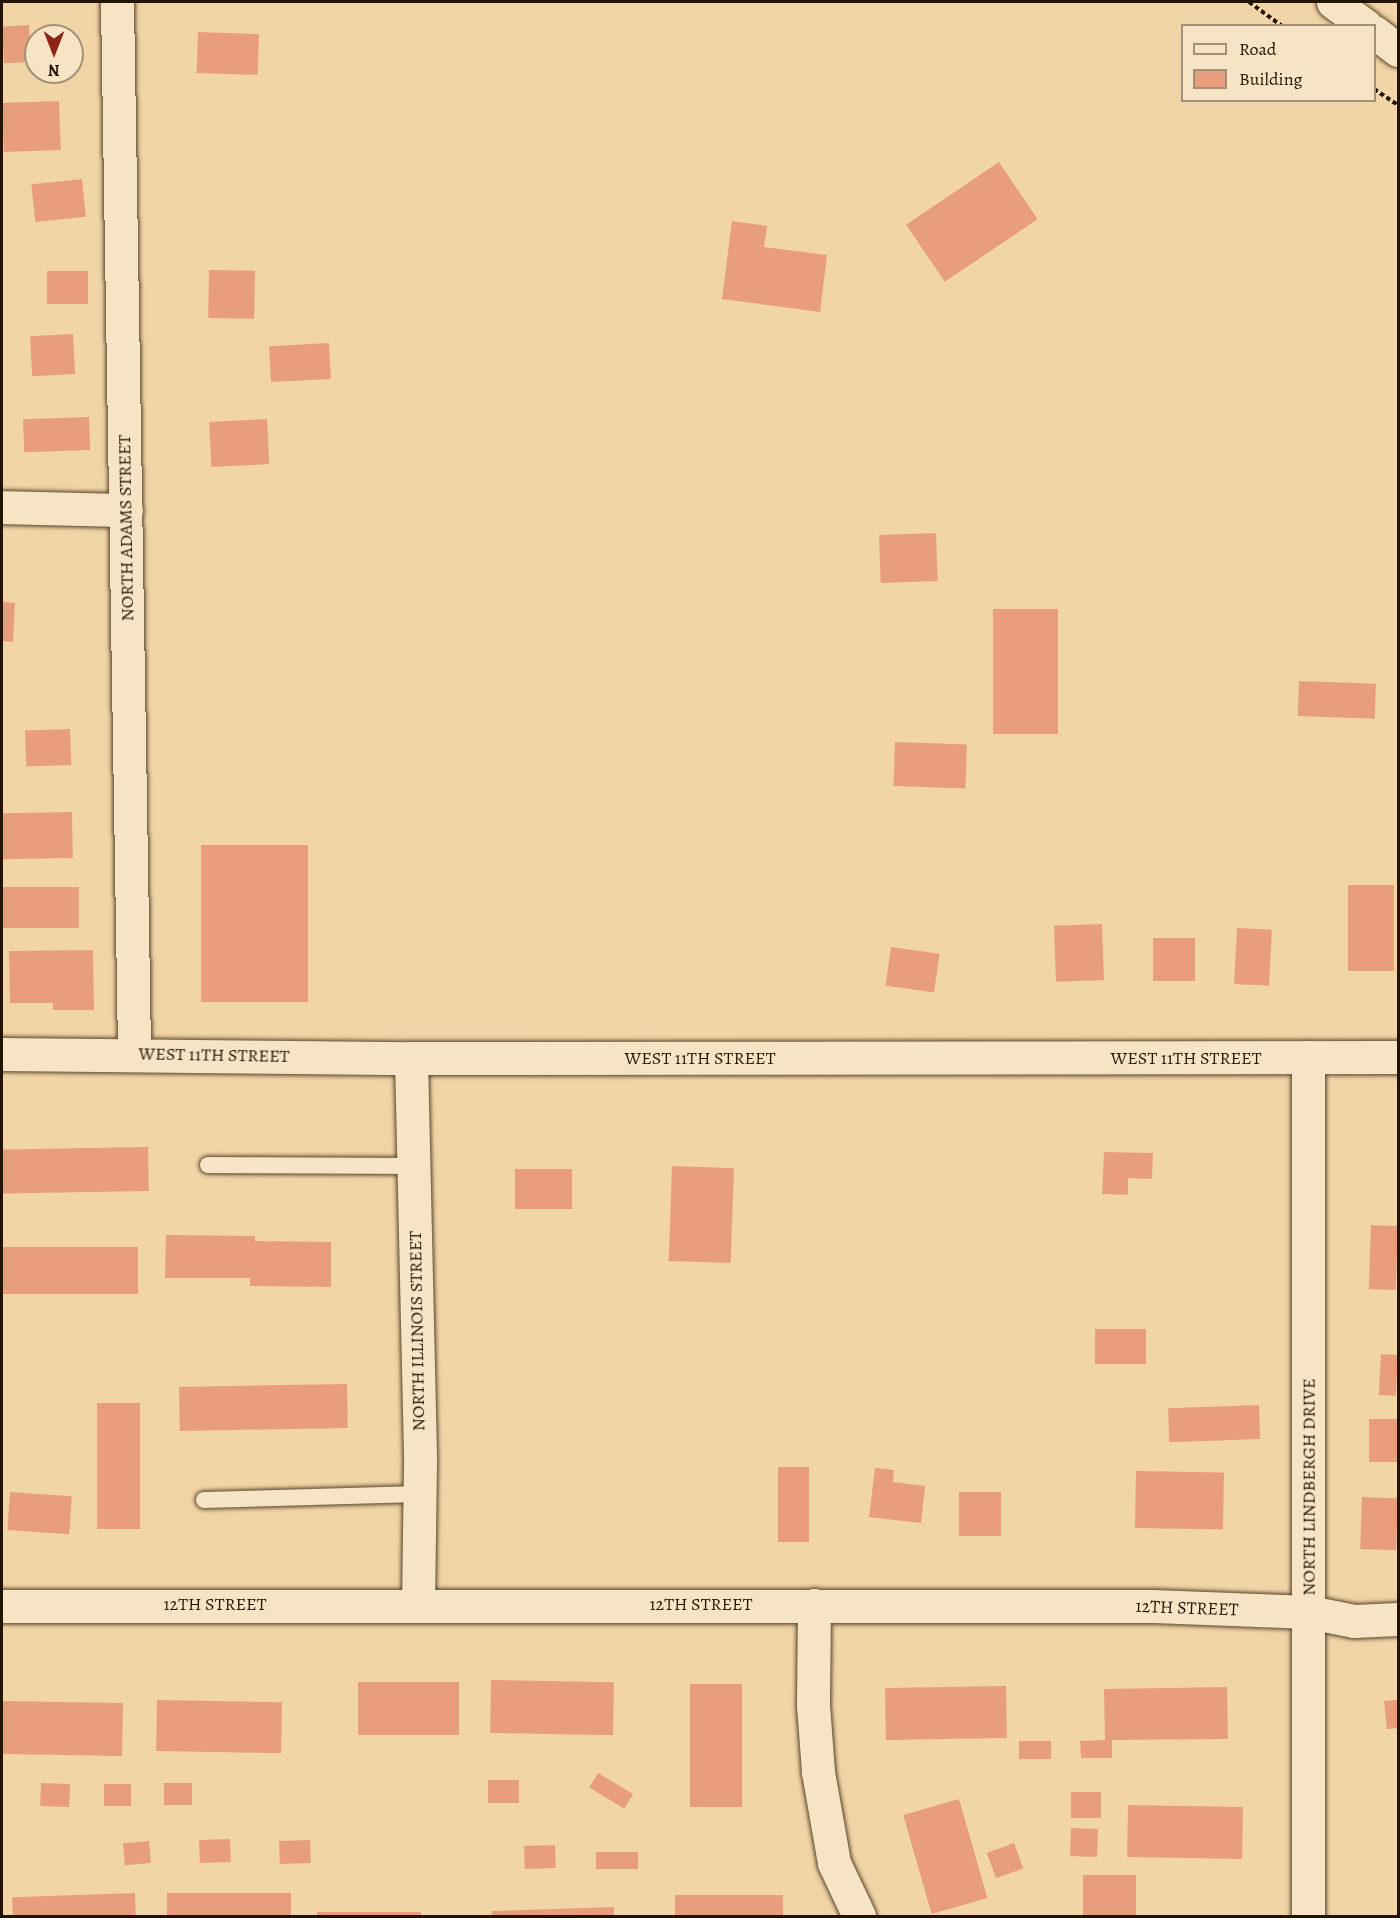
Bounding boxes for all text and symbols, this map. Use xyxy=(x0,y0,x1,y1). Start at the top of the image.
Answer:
north arrow xyxy=(24,24,84,84)
legend xyxy=(1181,24,1376,102)
text: Road xyxy=(1239,37,1276,61)
text: N xyxy=(48,59,60,81)
text: Building xyxy=(1239,67,1303,91)
street label: NORTH ADAMS STREET xyxy=(114,434,138,622)
street label: WEST 11TH STREET xyxy=(138,1043,290,1067)
street label: WEST 11TH STREET xyxy=(624,1047,776,1069)
street label: WEST 11TH STREET xyxy=(1110,1047,1262,1069)
street label: NORTH ILLINOIS STREET xyxy=(404,1231,430,1431)
street label: NORTH LINDBERGH DRIVE xyxy=(1298,1378,1320,1596)
street label: 12TH STREET xyxy=(163,1593,267,1615)
street label: 12TH STREET xyxy=(649,1593,753,1615)
street label: 12TH STREET xyxy=(1135,1595,1239,1621)

